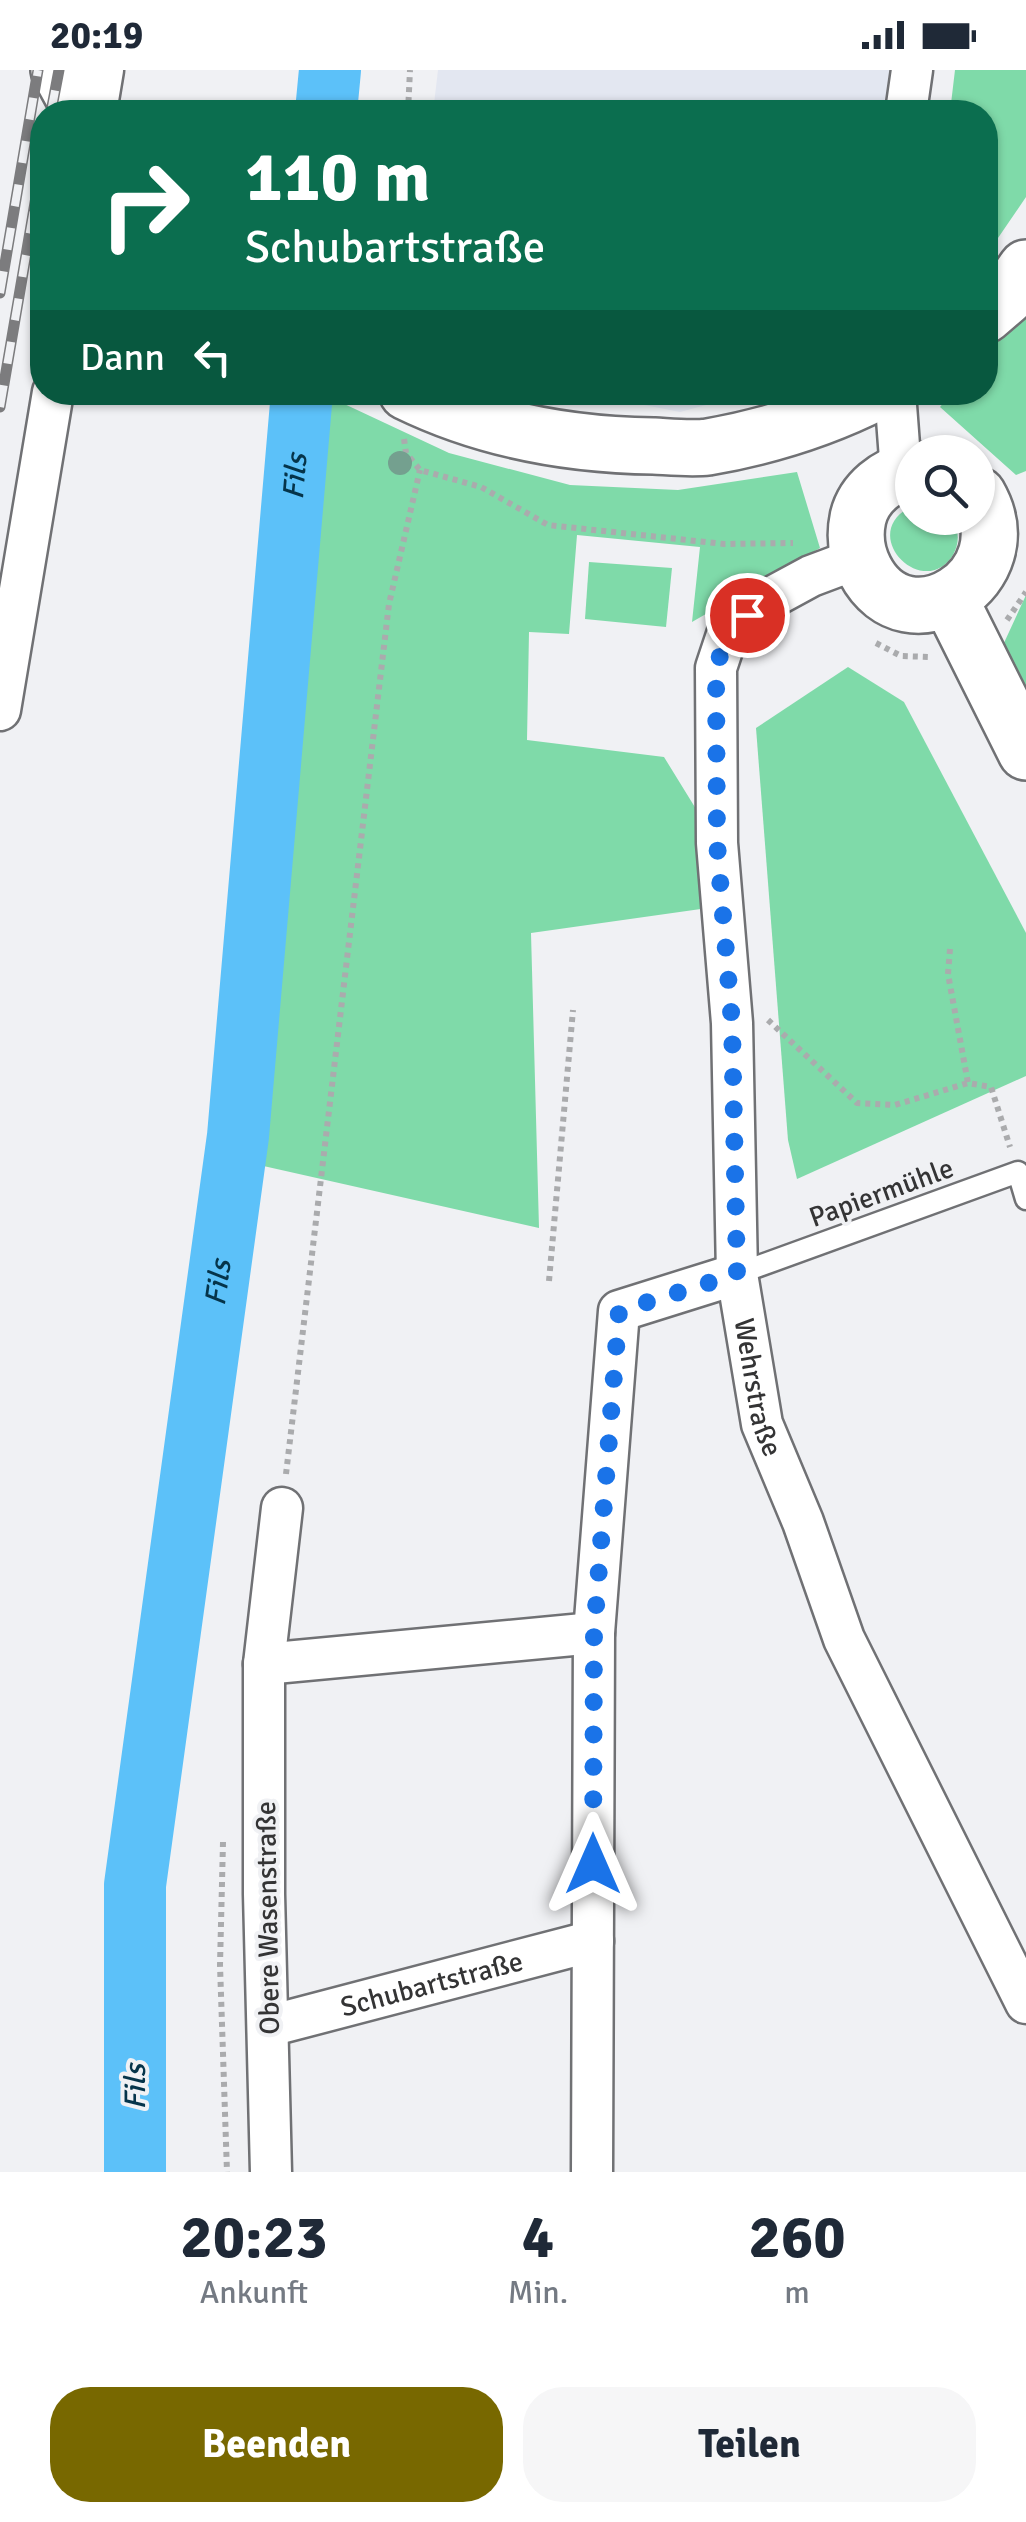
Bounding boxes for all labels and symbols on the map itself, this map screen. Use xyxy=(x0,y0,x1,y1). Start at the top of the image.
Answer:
water label: Fils xyxy=(275,449,316,501)
pin xyxy=(705,573,790,658)
street label: Papiermühle xyxy=(805,1151,958,1235)
water label: Fils xyxy=(197,1255,240,1308)
street label: Wehrstraße xyxy=(727,1316,790,1461)
street label: Obere Wasenstraße xyxy=(249,1801,287,2035)
position arrow xyxy=(541,1812,645,1916)
street label: Schubartstraße xyxy=(337,1944,527,2025)
water label: Fils xyxy=(117,2061,154,2110)

